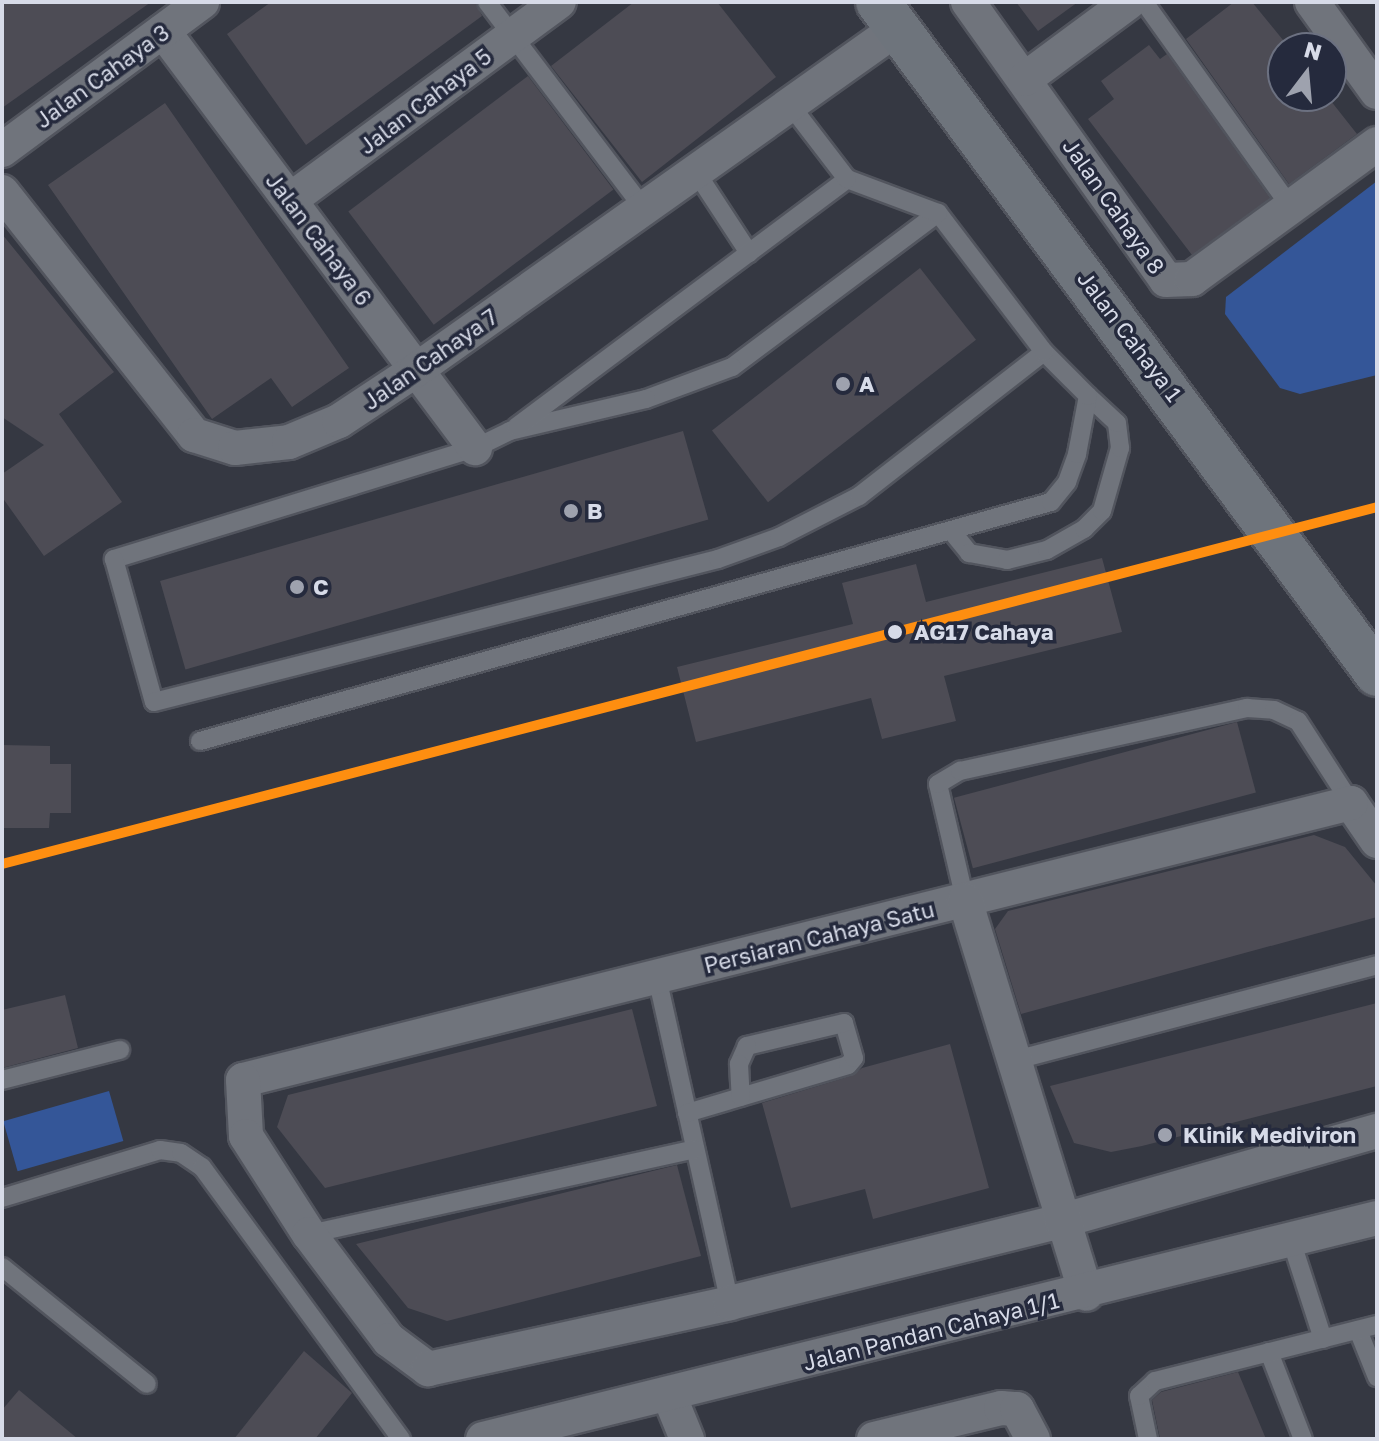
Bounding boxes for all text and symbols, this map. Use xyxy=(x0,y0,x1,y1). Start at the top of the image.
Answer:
street label: Jalan Cahaya 3 xyxy=(30,19,174,133)
north arrow xyxy=(1267,32,1347,112)
text: N xyxy=(1301,35,1325,66)
street label: Jalan Cahaya 5 xyxy=(354,43,496,159)
street label: Jalan Cahaya 8 xyxy=(1058,133,1170,279)
street label: Jalan Cahaya 6 xyxy=(261,168,377,310)
street label: Jalan Cahaya 1 xyxy=(1072,266,1188,406)
street label: Jalan Cahaya 7 xyxy=(358,303,502,415)
place label: A xyxy=(859,371,875,397)
marker: A xyxy=(834,375,852,393)
place label: B xyxy=(587,498,603,524)
marker: B xyxy=(562,502,580,520)
place label: C xyxy=(313,574,329,600)
marker: C xyxy=(288,578,306,596)
place label: AG17 Cahaya xyxy=(914,619,1053,645)
marker: AG17 Cahaya xyxy=(883,620,907,644)
street label: Persiaran Cahaya Satu xyxy=(701,896,937,978)
place label: Klinik Mediviron xyxy=(1183,1122,1356,1148)
marker: Klinik Mediviron xyxy=(1154,1124,1176,1146)
street label: Jalan Pandan Cahaya 1/1 xyxy=(800,1286,1062,1376)

